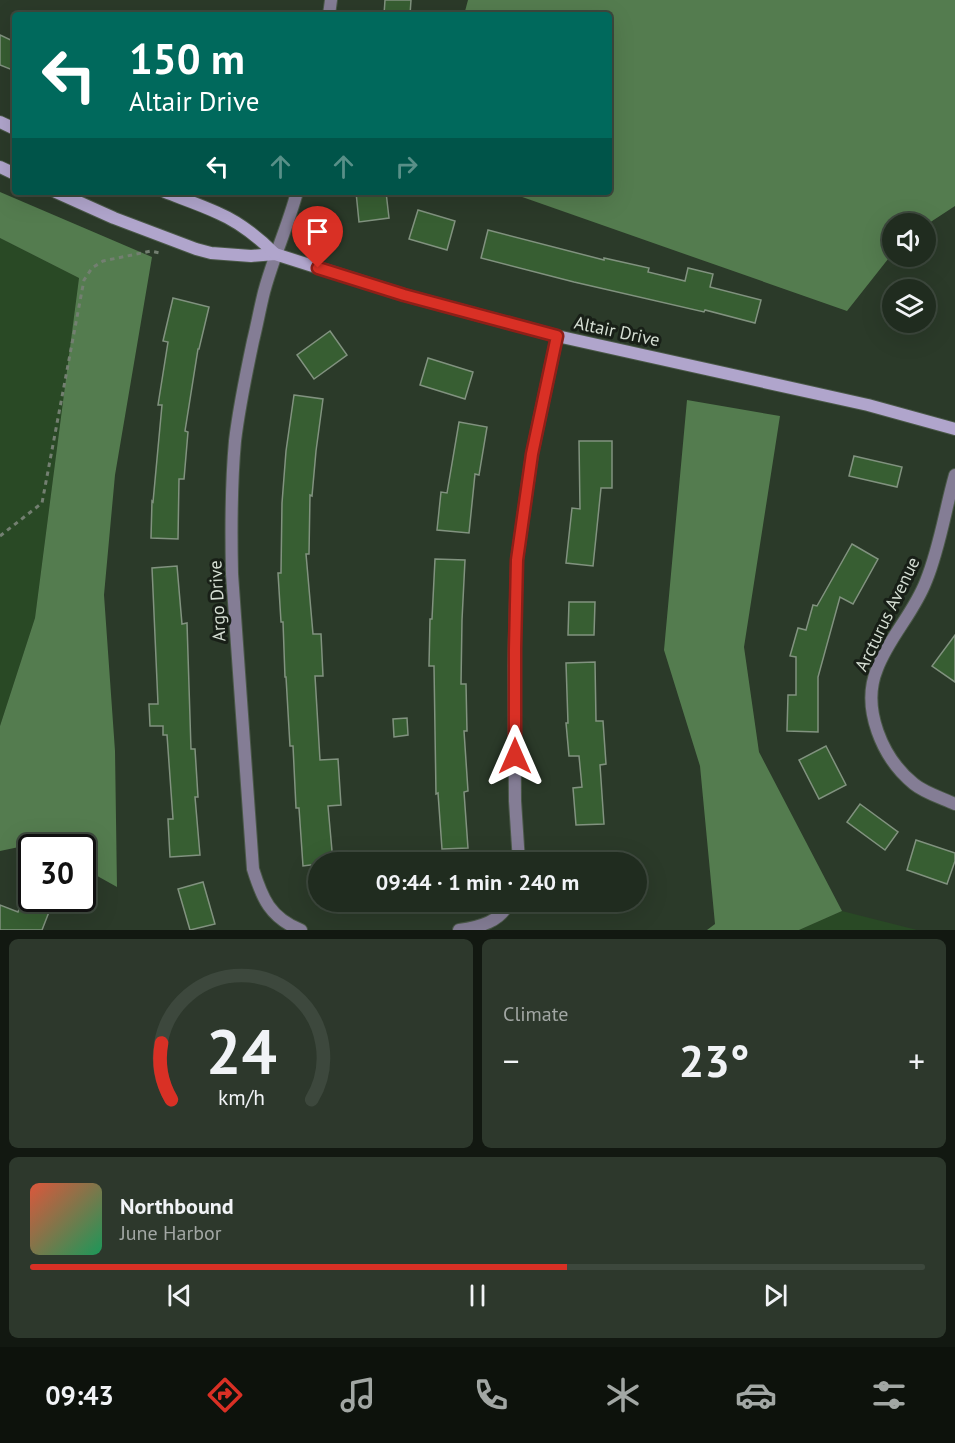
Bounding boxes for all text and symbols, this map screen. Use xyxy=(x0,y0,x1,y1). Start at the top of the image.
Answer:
text: 150 m xyxy=(129,31,245,86)
icon: left xyxy=(30,36,108,114)
text: Altair Drive xyxy=(129,84,259,118)
icon: left xyxy=(201,150,234,183)
icon: ahead xyxy=(264,150,297,183)
icon: ahead xyxy=(327,150,360,183)
icon: right xyxy=(390,150,423,183)
pin xyxy=(292,206,343,268)
map controls xyxy=(882,213,936,333)
button: sound xyxy=(882,213,936,267)
icon: arrive xyxy=(301,215,334,248)
button: layers xyxy=(882,279,936,333)
street label: Altair Drive xyxy=(572,311,662,351)
street label: Arcturus Avenue xyxy=(849,553,925,675)
street label: Argo Drive xyxy=(203,560,231,642)
position arrow xyxy=(483,724,547,788)
speed limit sign: 30 xyxy=(18,834,96,912)
text: 09:44 · 1 min · 240 m xyxy=(376,868,579,896)
text: Climate xyxy=(503,1001,569,1027)
text: 24 xyxy=(206,1010,276,1091)
text: 23° xyxy=(679,1031,749,1089)
text: − xyxy=(503,1039,520,1082)
text: + xyxy=(908,1039,925,1082)
text: km/h xyxy=(217,1084,264,1112)
text: Northbound xyxy=(120,1192,234,1220)
text: June Harbor xyxy=(120,1220,222,1246)
icon: previous xyxy=(163,1279,196,1312)
icon: pause xyxy=(461,1279,494,1312)
icon: next xyxy=(759,1279,792,1312)
icon: directions xyxy=(204,1374,246,1416)
icon: music xyxy=(337,1374,379,1416)
icon: phone xyxy=(470,1374,512,1416)
icon: climate xyxy=(602,1374,644,1416)
icon: car xyxy=(735,1374,777,1416)
icon: filters xyxy=(868,1374,910,1416)
text: 09:43 xyxy=(45,1378,114,1412)

